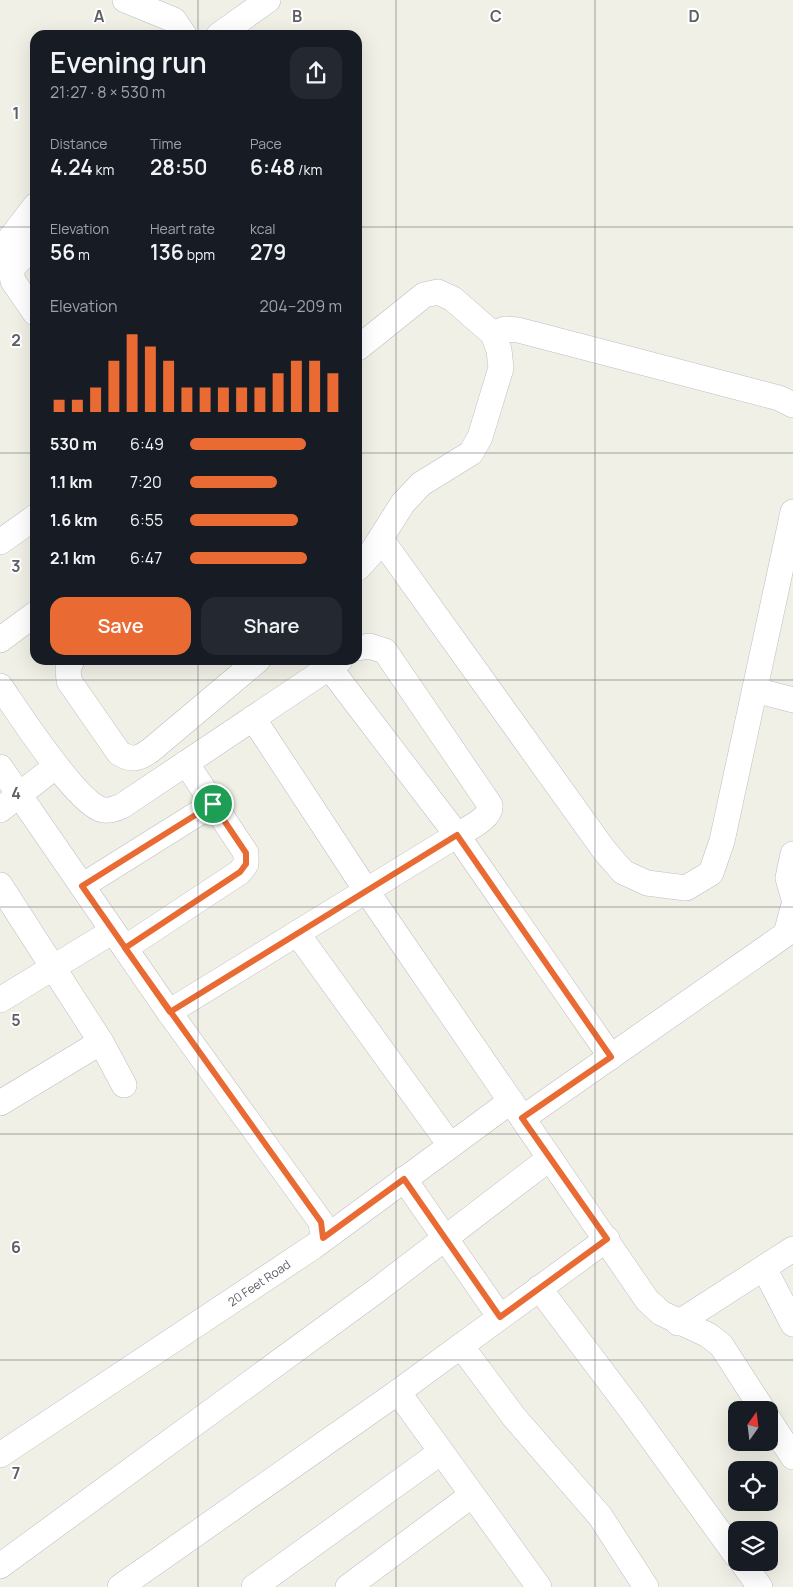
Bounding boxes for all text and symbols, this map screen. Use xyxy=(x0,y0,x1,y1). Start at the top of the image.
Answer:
text: A xyxy=(94,5,105,27)
text: B xyxy=(292,5,302,27)
text: C xyxy=(490,5,502,27)
text: D xyxy=(688,5,700,27)
text: Evening run xyxy=(50,43,207,81)
button: share xyxy=(290,47,342,99)
text: 21:27 · 8 × 530 m xyxy=(50,81,165,103)
text: 1 xyxy=(12,102,20,124)
text: Distance xyxy=(50,134,107,153)
text: Time xyxy=(150,134,182,153)
text: Pace xyxy=(250,134,282,153)
text: 4.24 xyxy=(50,153,93,181)
text: 28:50 xyxy=(150,153,208,181)
text: 6:48 xyxy=(250,153,295,181)
text: km xyxy=(93,160,114,179)
text: /km xyxy=(295,160,322,179)
text: Elevation xyxy=(50,219,109,238)
text: Heart rate xyxy=(150,219,215,238)
text: kcal xyxy=(250,219,276,238)
text: 56 xyxy=(50,238,75,266)
text: 136 xyxy=(150,238,184,266)
text: 279 xyxy=(250,238,286,266)
text: m xyxy=(75,245,90,264)
text: bpm xyxy=(184,245,215,264)
text: Elevation xyxy=(50,295,118,317)
text: 204–209 m xyxy=(259,295,342,317)
text: 2 xyxy=(11,329,21,351)
text: 530 m xyxy=(50,433,97,455)
text: 6:49 xyxy=(130,433,164,455)
text: 1.1 km xyxy=(50,471,93,493)
text: 7:20 xyxy=(130,471,162,493)
text: 1.6 km xyxy=(50,509,97,531)
text: 6:55 xyxy=(130,509,163,531)
text: 2.1 km xyxy=(50,547,96,569)
text: 6:47 xyxy=(130,547,162,569)
text: 3 xyxy=(11,555,21,577)
button: Save xyxy=(50,597,191,655)
button: Share xyxy=(201,597,342,655)
text: 4 xyxy=(11,782,21,804)
pin xyxy=(192,783,234,825)
icon: arrive xyxy=(199,790,227,818)
text: 5 xyxy=(11,1009,21,1031)
text: 6 xyxy=(11,1236,21,1258)
street label: 20 Feet Road xyxy=(224,1256,294,1310)
north arrow xyxy=(728,1401,778,1451)
map controls xyxy=(728,1401,778,1571)
button: locate xyxy=(728,1461,778,1511)
text: 7 xyxy=(12,1462,20,1484)
button: layers xyxy=(728,1521,778,1571)

